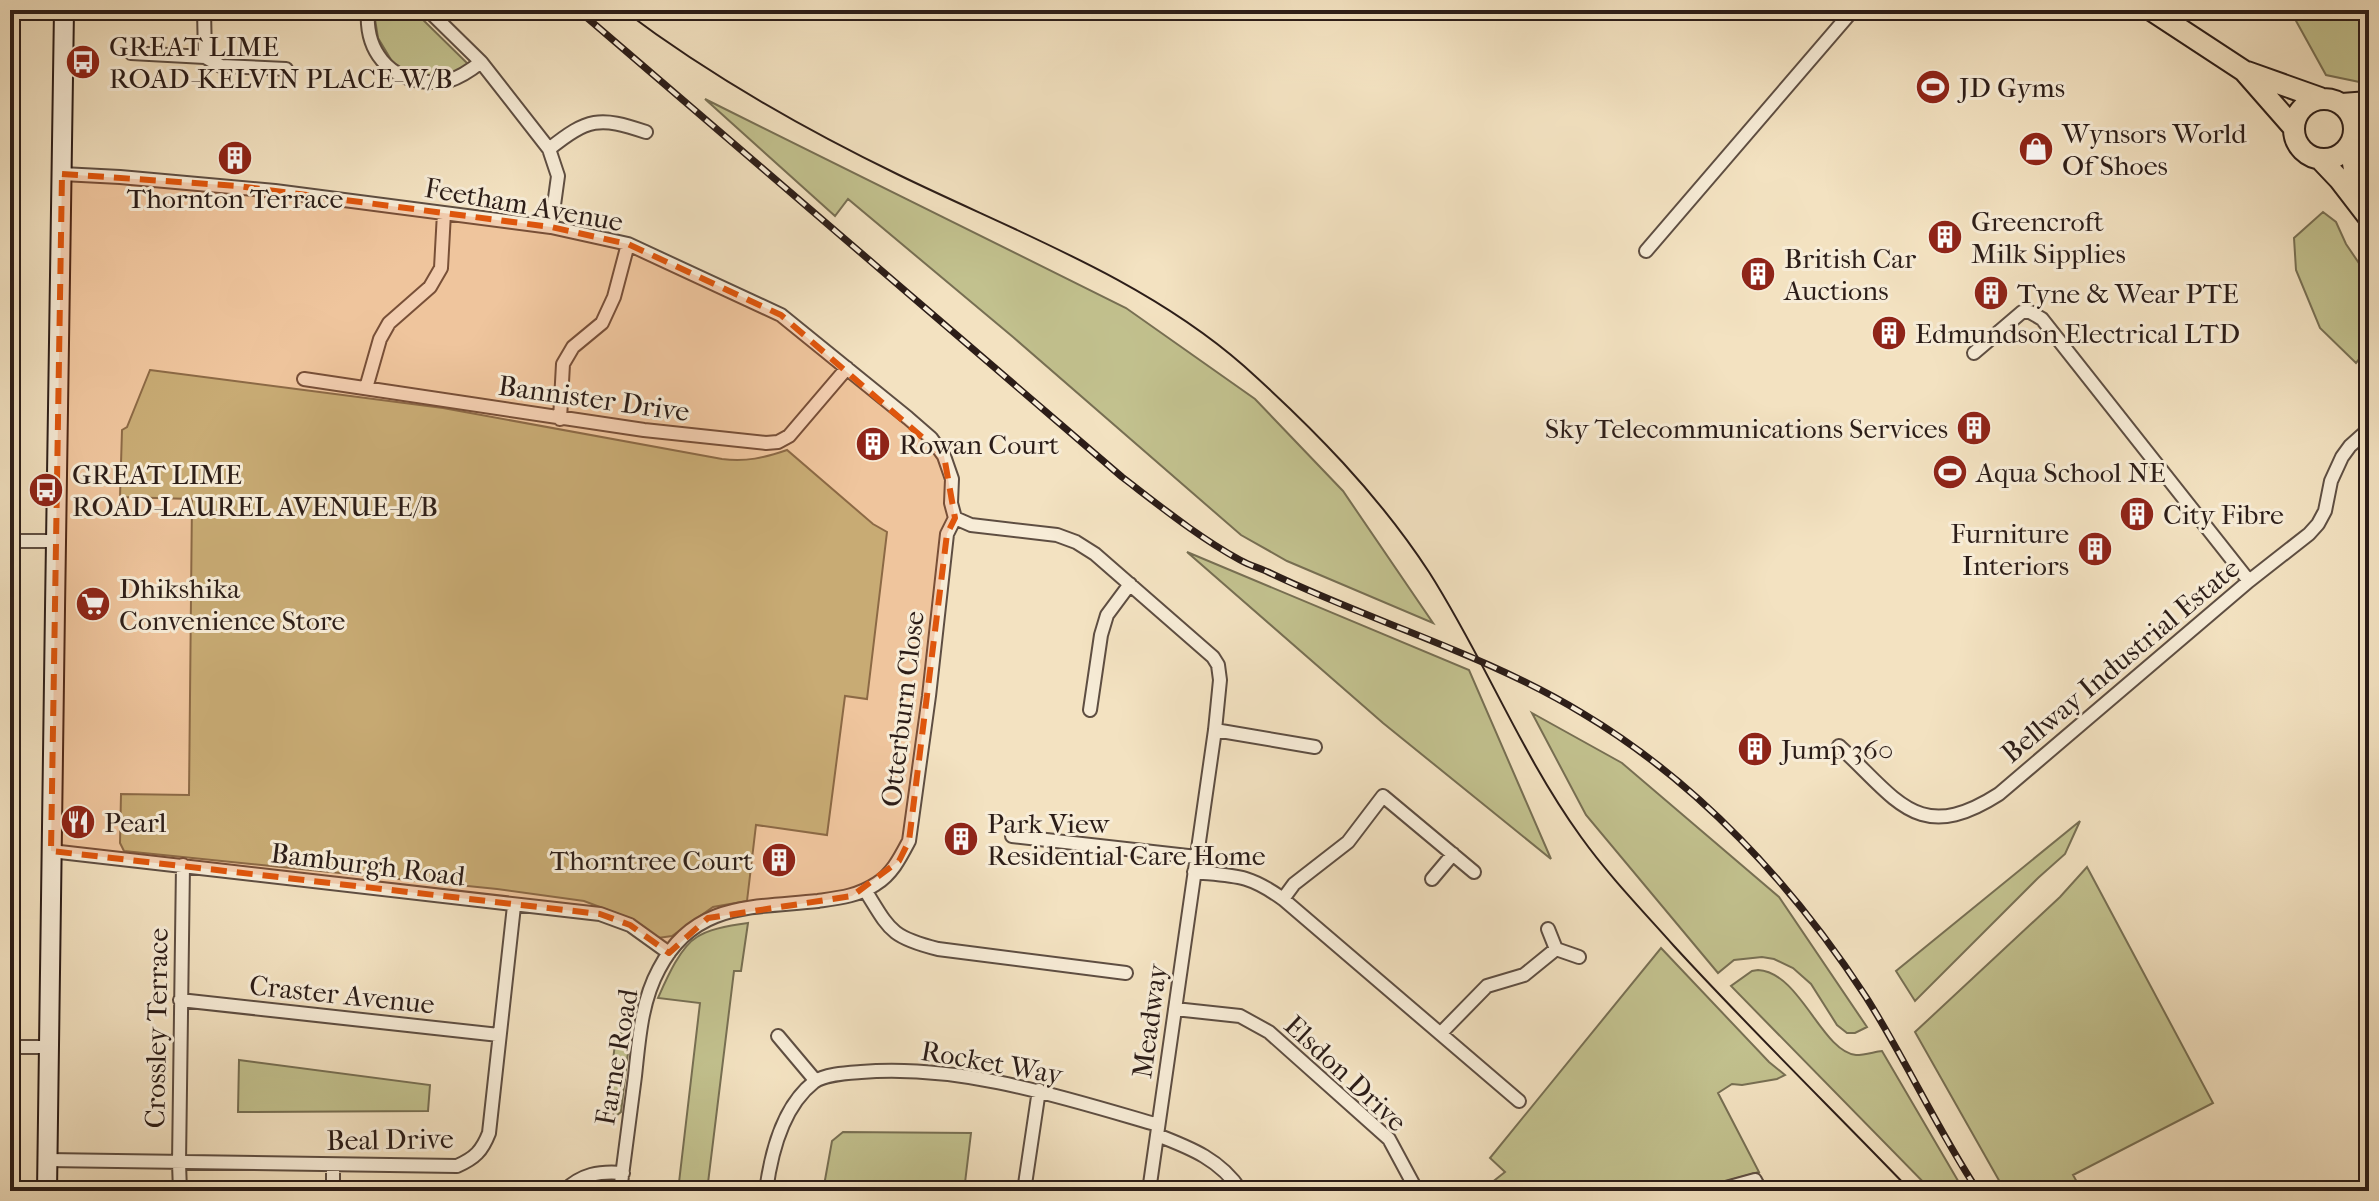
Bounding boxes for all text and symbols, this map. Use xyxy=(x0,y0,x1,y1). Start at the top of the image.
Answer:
place label: GREAT LIME ROAD-KELVIN PLACE-W/B xyxy=(109,30,453,95)
bus stop icon: GREAT LIME ROAD-KELVIN PLACE-W/B xyxy=(64,43,102,81)
sports icon: JD Gyms xyxy=(1914,68,1952,106)
place label: JD Gyms xyxy=(1957,71,2065,104)
place label: Wynsors World Of Shoes xyxy=(2061,117,2247,182)
shop icon: Wynsors World Of Shoes xyxy=(2017,130,2055,168)
building icon: Thornton Terrace xyxy=(216,139,254,177)
street label: Feetham Avenue xyxy=(422,171,626,238)
place label: Thornton Terrace xyxy=(127,182,343,215)
place label: Greencroft Milk Sipplies xyxy=(1971,205,2126,270)
building icon: Greencroft Milk Sipplies xyxy=(1926,218,1964,256)
place label: British Car Auctions xyxy=(1783,242,1916,307)
building icon: British Car Auctions xyxy=(1739,255,1777,293)
building icon: Tyne & Wear PTE xyxy=(1972,274,2010,312)
place label: Tyne & Wear PTE xyxy=(2017,277,2239,310)
building icon: Edmundson Electrical LTD xyxy=(1870,314,1908,352)
place label: Edmundson Electrical LTD xyxy=(1915,317,2240,350)
street label: Bannister Drive xyxy=(496,369,692,428)
building icon: Sky Telecommunications Services xyxy=(1955,409,1993,447)
place label: Sky Telecommunications Services xyxy=(1545,412,1948,445)
building icon: Rowan Court xyxy=(854,425,892,463)
place label: Rowan Court xyxy=(899,428,1059,461)
sports icon: Aqua School NE xyxy=(1931,453,1969,491)
place label: Aqua School NE xyxy=(1975,456,2166,489)
place label: GREAT LIME ROAD-LAUREL AVENUE-E/B xyxy=(72,458,438,523)
bus stop icon: GREAT LIME ROAD-LAUREL AVENUE-E/B xyxy=(27,471,65,509)
building icon: City Fibre xyxy=(2118,495,2156,533)
place label: City Fibre xyxy=(2163,498,2284,531)
place label: Furniture Interiors xyxy=(1950,517,2069,582)
building icon: Furniture Interiors xyxy=(2076,530,2114,568)
street label: Bellway Industrial Estate xyxy=(1995,551,2246,770)
place label: Dhikshika Convenience Store xyxy=(119,572,346,637)
supermarket icon: Dhikshika Convenience Store xyxy=(74,585,112,623)
street label: Otterburn Close xyxy=(874,609,931,809)
building icon: Jump 360 xyxy=(1736,730,1774,768)
place label: Jump 360 xyxy=(1779,733,1893,766)
restaurant icon: Pearl xyxy=(59,803,97,841)
place label: Pearl xyxy=(104,806,167,839)
place label: Park View Residential Care Home xyxy=(987,807,1266,872)
building icon: Park View Residential Care Home xyxy=(942,820,980,858)
street label: Bamburgh Road xyxy=(269,836,468,893)
building icon: Thorntree Court xyxy=(760,841,798,879)
place label: Thorntree Court xyxy=(550,844,753,877)
street label: Crossley Terrace xyxy=(138,927,175,1129)
street label: Meadway xyxy=(1125,961,1174,1080)
street label: Craster Avenue xyxy=(248,968,436,1021)
street label: Farne Road xyxy=(588,986,645,1128)
street label: Elsdon Drive xyxy=(1278,1008,1414,1138)
street label: Rocket Way xyxy=(919,1034,1066,1091)
street label: Beal Drive xyxy=(326,1122,454,1157)

